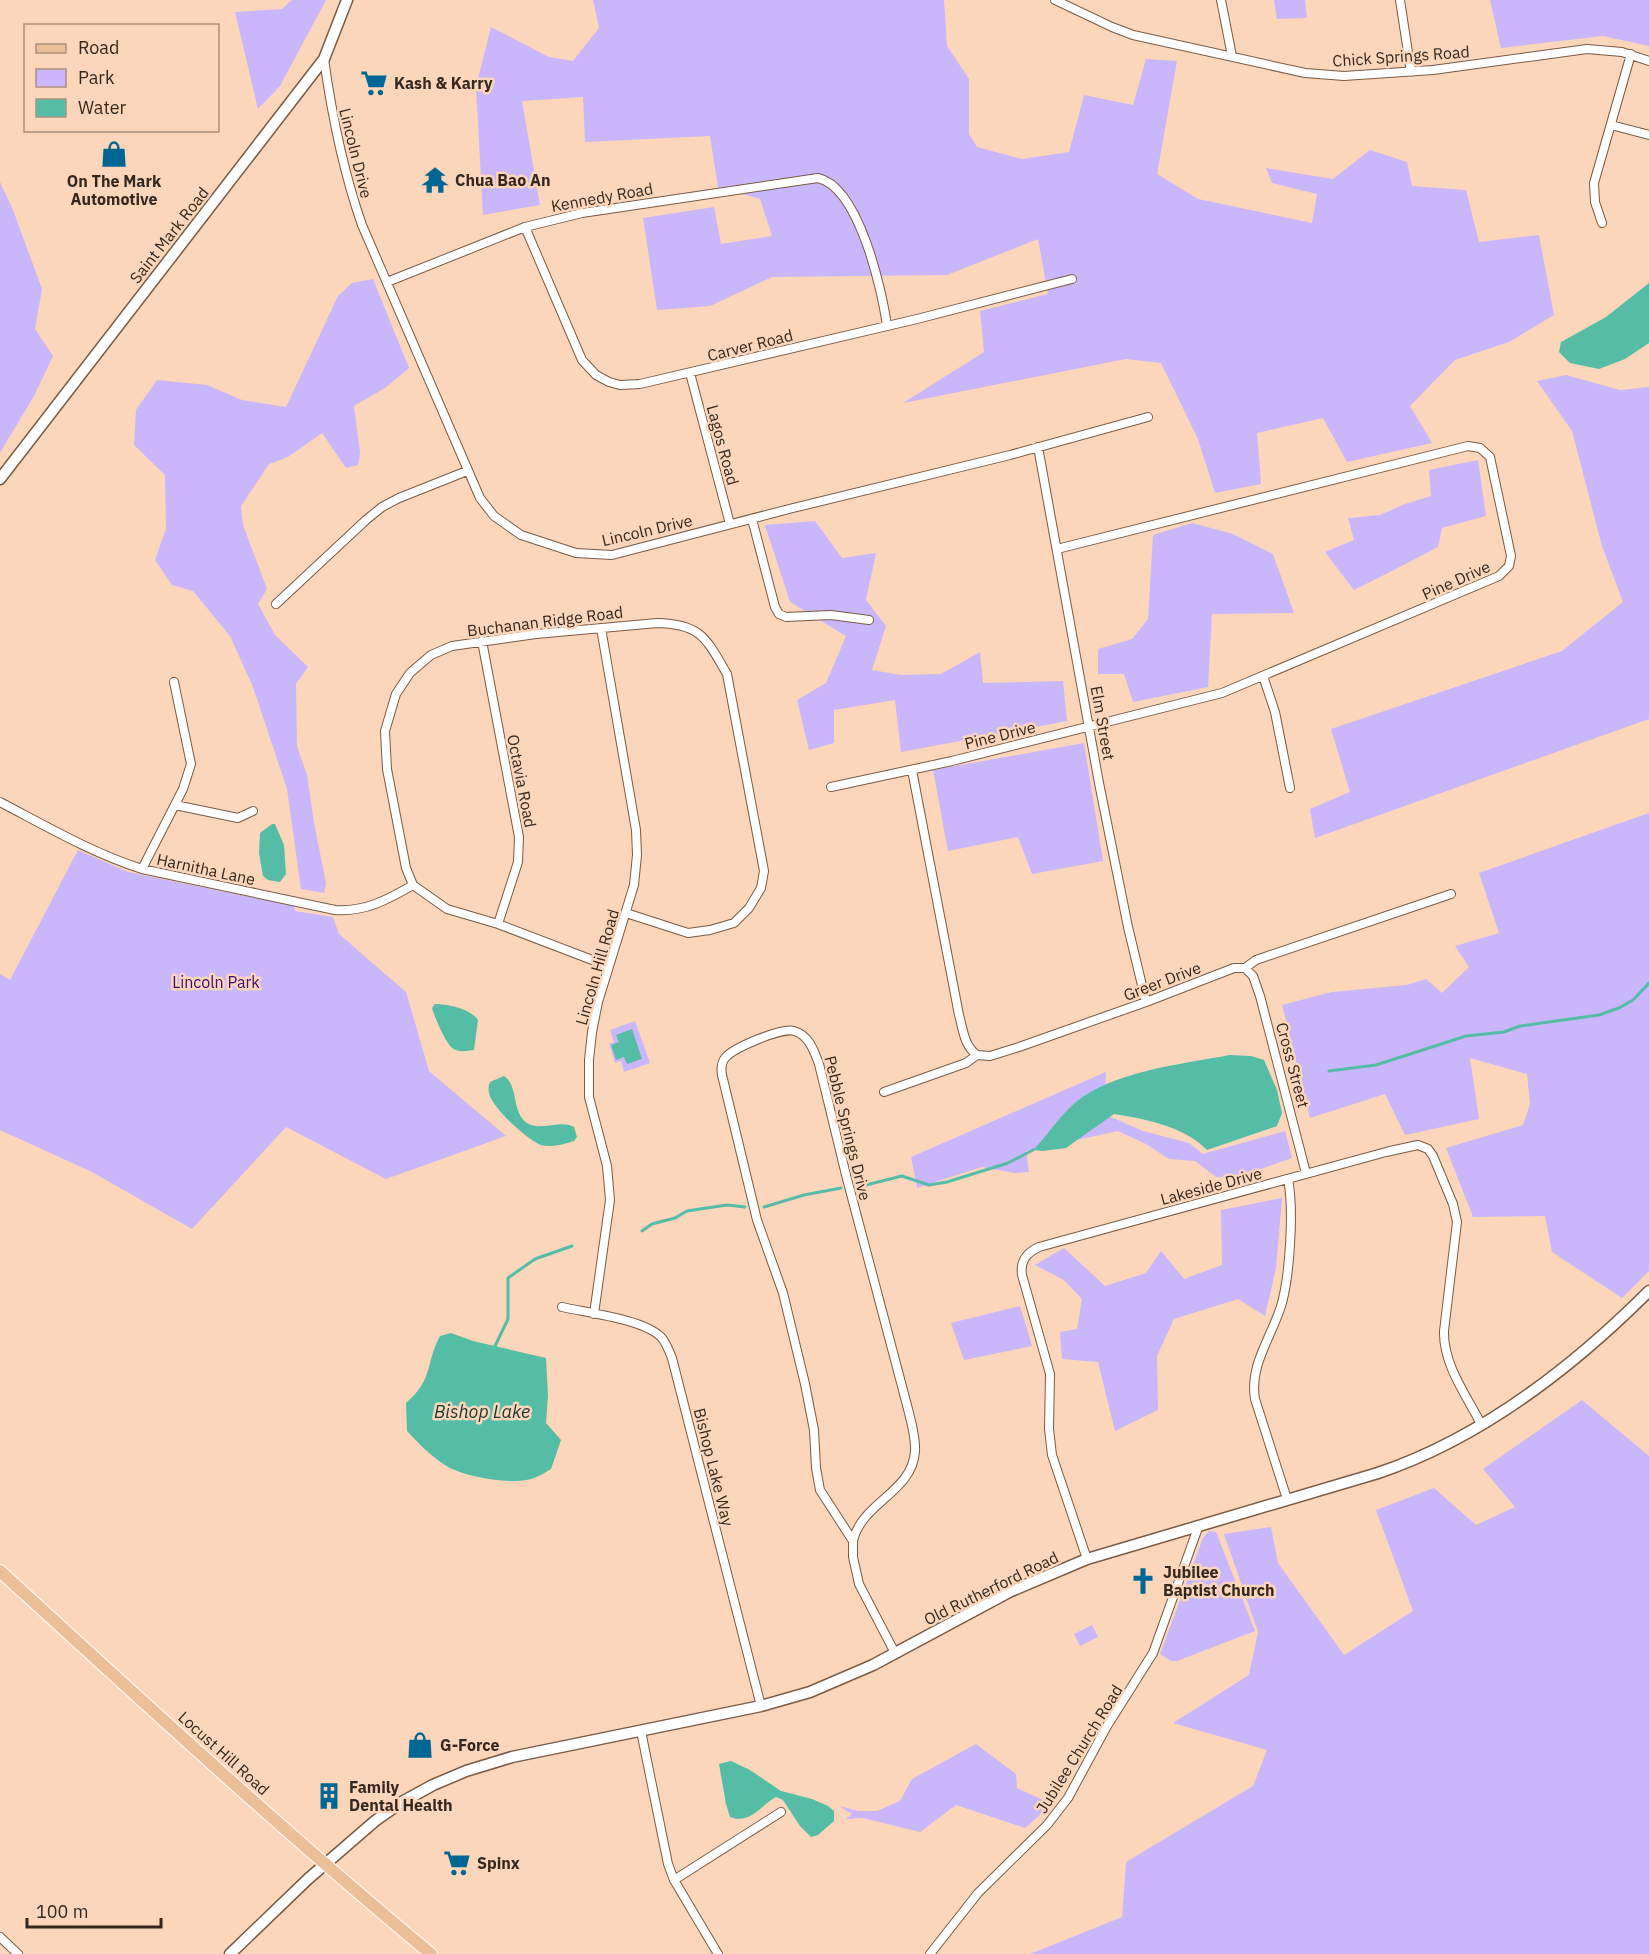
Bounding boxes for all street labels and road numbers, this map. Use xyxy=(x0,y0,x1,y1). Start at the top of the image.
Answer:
street label: Chick Springs Road xyxy=(1332,41,1470,71)
street label: Lincoln Drive xyxy=(335,106,377,200)
street label: Kennedy Road xyxy=(549,178,655,216)
street label: Saint Mark Road xyxy=(125,183,213,287)
street label: Carver Road xyxy=(705,325,795,365)
street label: Lagos Road xyxy=(703,403,743,487)
street label: Lincoln Drive xyxy=(600,510,694,550)
street label: Pine Drive xyxy=(1419,556,1493,604)
street label: Buchanan Ridge Road xyxy=(466,602,624,640)
street label: Elm Street xyxy=(1087,684,1119,762)
street label: Pine Drive xyxy=(962,716,1038,753)
street label: Octavia Road xyxy=(503,733,541,829)
street label: Harnitha Lane xyxy=(155,849,257,889)
street label: Lincoln Hill Road xyxy=(571,907,623,1027)
street label: Greer Drive xyxy=(1120,957,1204,1005)
street label: Cross Street xyxy=(1272,1020,1314,1110)
street label: Pebble Springs Drive xyxy=(820,1054,876,1203)
street label: Lakeside Drive xyxy=(1158,1163,1264,1209)
street label: Bishop Lake Way xyxy=(690,1406,738,1528)
street label: Old Rutherford Road xyxy=(920,1547,1062,1629)
street label: Jubilee Church Road xyxy=(1031,1681,1127,1817)
street label: Locust Hill Road xyxy=(174,1707,274,1799)

